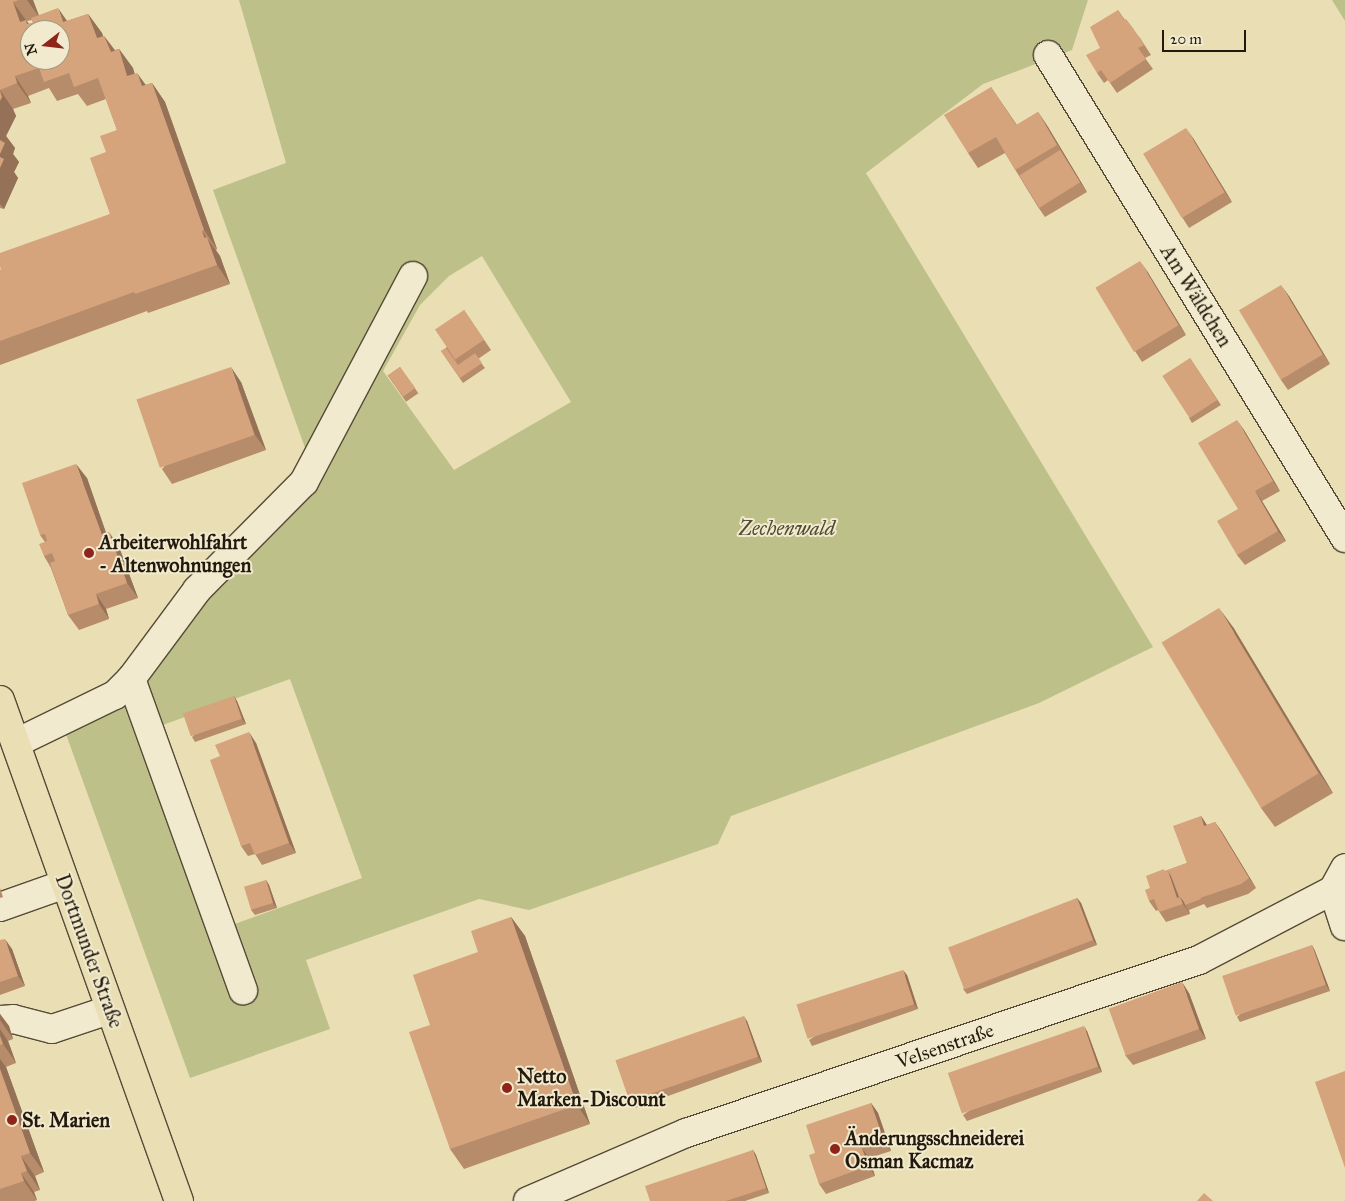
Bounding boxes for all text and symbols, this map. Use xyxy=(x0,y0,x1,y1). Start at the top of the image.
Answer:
north arrow xyxy=(20,20,70,70)
scale bar xyxy=(1165,20,1249,52)
text: 20 m xyxy=(1170,30,1202,48)
text: N xyxy=(21,41,41,57)
street label: Am Wäldchen xyxy=(1155,240,1237,352)
park label: Zechenwald xyxy=(739,516,835,540)
place label: Arbeiterwohlfahrt - Altenwohnungen xyxy=(99,530,251,577)
marker: Arbeiterwohlfahrt - Altenwohnungen xyxy=(83,547,95,559)
street label: Dortmunder Straße xyxy=(50,871,128,1031)
street label: Velsenstraße xyxy=(893,1018,997,1074)
place label: Netto Marken-Discount xyxy=(517,1064,666,1111)
marker: Netto Marken-Discount xyxy=(501,1082,513,1094)
place label: St. Marien xyxy=(22,1108,110,1132)
marker: St. Marien xyxy=(6,1114,18,1126)
place label: Änderungsschneiderei Osman Kacmaz xyxy=(845,1126,1024,1173)
marker: Änderungsschneiderei Osman Kacmaz xyxy=(829,1143,841,1155)

